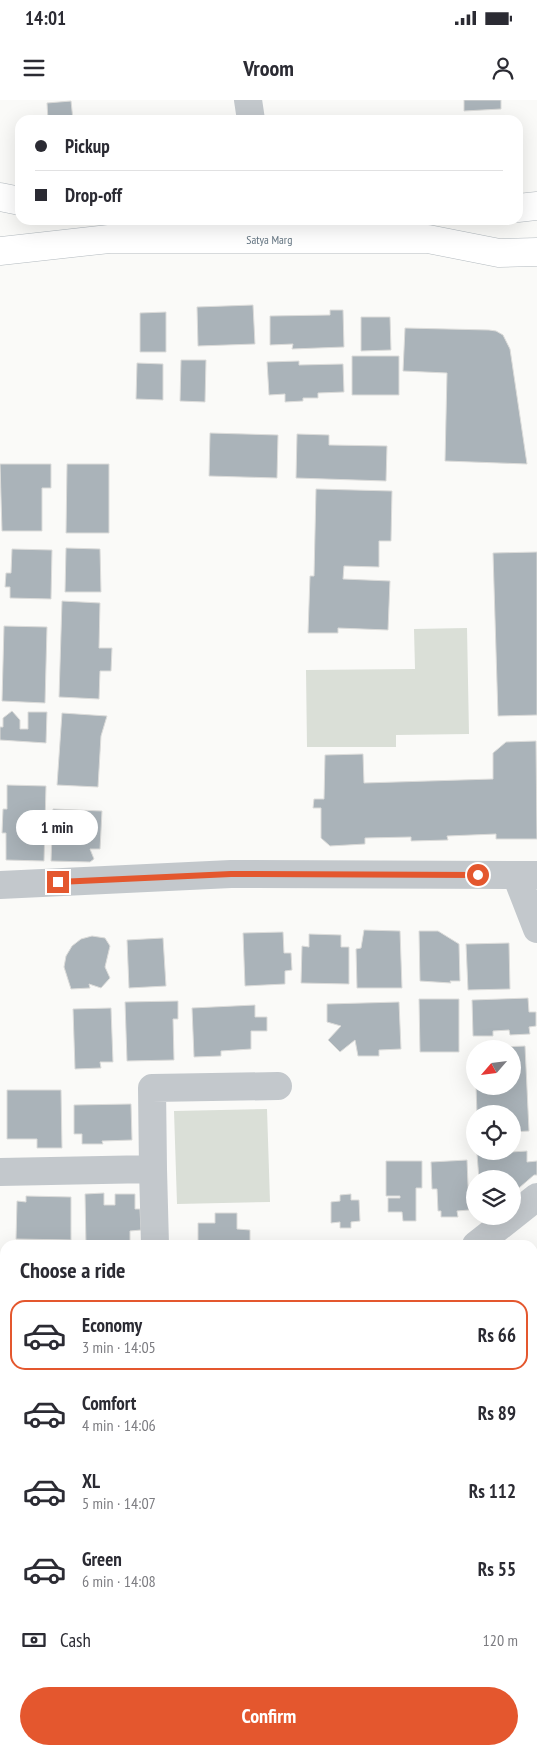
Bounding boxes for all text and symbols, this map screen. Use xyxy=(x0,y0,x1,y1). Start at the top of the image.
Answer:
text: 14:01 xyxy=(25,6,66,30)
icon: menu xyxy=(20,54,48,82)
text: Vroom xyxy=(243,54,294,82)
icon: person xyxy=(489,54,517,82)
text: Pickup xyxy=(65,134,110,158)
text: Drop-off xyxy=(65,183,122,207)
street label: Satya Marg xyxy=(246,232,292,247)
callout: 1 min xyxy=(17,810,99,844)
text: 1 min xyxy=(41,817,73,837)
route start xyxy=(467,864,489,886)
route end xyxy=(47,871,69,893)
north arrow xyxy=(466,1040,521,1095)
map controls xyxy=(466,1040,521,1225)
button: locate xyxy=(466,1105,521,1160)
button: layers xyxy=(466,1170,521,1225)
text: Choose a ride xyxy=(20,1256,125,1284)
icon: car xyxy=(22,1313,67,1358)
text: Economy xyxy=(82,1313,142,1337)
text: Rs 66 xyxy=(478,1323,516,1347)
text: 3 min · 14:05 xyxy=(82,1337,156,1357)
icon: car xyxy=(22,1391,67,1436)
text: Comfort xyxy=(82,1391,136,1415)
text: Rs 89 xyxy=(478,1401,516,1425)
text: 4 min · 14:06 xyxy=(82,1415,156,1435)
icon: car xyxy=(22,1469,67,1514)
text: XL xyxy=(82,1469,100,1493)
text: Rs 112 xyxy=(469,1479,516,1503)
text: 5 min · 14:07 xyxy=(82,1493,156,1513)
icon: car xyxy=(22,1547,67,1592)
text: Green xyxy=(82,1547,122,1571)
text: Rs 55 xyxy=(478,1557,516,1581)
text: 6 min · 14:08 xyxy=(82,1571,156,1591)
icon: cash xyxy=(20,1626,48,1654)
text: Cash xyxy=(60,1628,91,1652)
text: 120 m xyxy=(483,1630,518,1650)
button: Confirm xyxy=(20,1687,518,1745)

